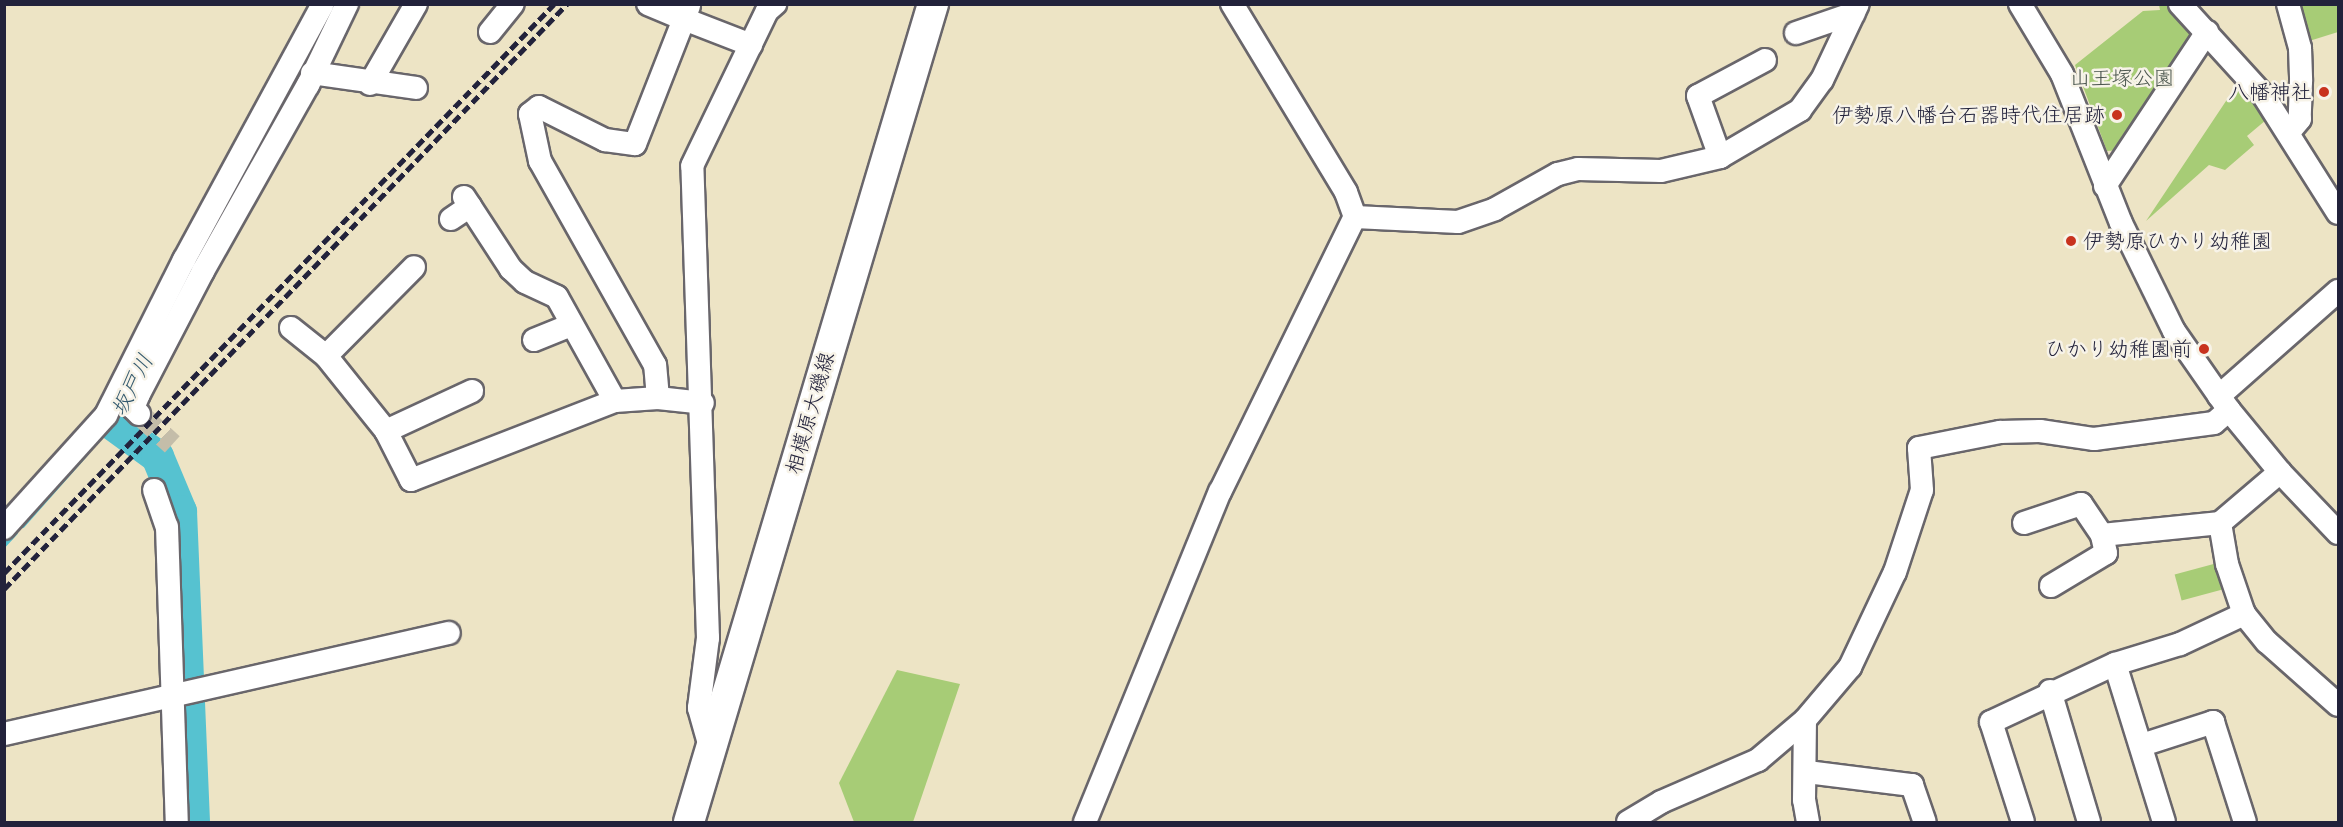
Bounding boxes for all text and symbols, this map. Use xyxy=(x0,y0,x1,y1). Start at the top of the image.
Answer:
park label: 山王塚公園 xyxy=(2070,65,2174,91)
place label: 八幡神社 xyxy=(2228,79,2312,105)
marker: 八幡神社 xyxy=(2317,85,2331,99)
place label: 伊勢原八幡台石器時代住居跡 xyxy=(1832,102,2105,128)
marker: 伊勢原八幡台石器時代住居跡 xyxy=(2110,108,2124,122)
place label: 伊勢原ひかり幼稚園 xyxy=(2083,228,2272,254)
marker: 伊勢原ひかり幼稚園 xyxy=(2064,234,2078,248)
place label: ひかり幼稚園前 xyxy=(2045,336,2192,362)
marker: ひかり幼稚園前 xyxy=(2197,342,2211,356)
street label: 相模原大磯線 xyxy=(781,349,839,477)
water label: 坂戸川 xyxy=(105,350,159,420)

